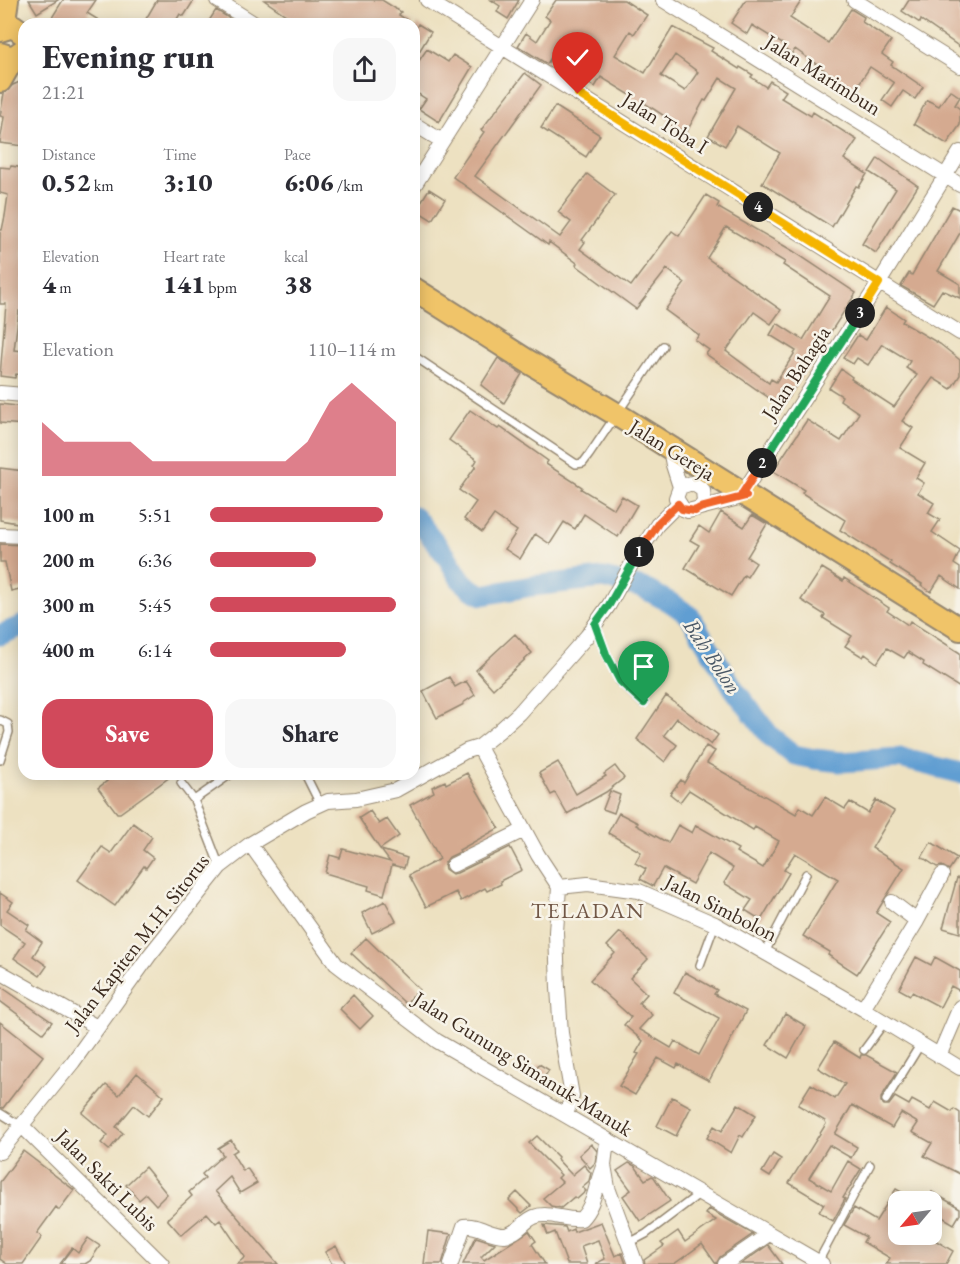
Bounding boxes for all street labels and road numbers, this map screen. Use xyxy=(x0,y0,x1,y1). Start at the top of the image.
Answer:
street label: Jalan Marimbun xyxy=(758,27,887,121)
street label: Jalan Toba I xyxy=(615,84,713,160)
street label: Jalan Bahagia xyxy=(754,320,836,427)
street label: Jalan Gereja xyxy=(623,412,721,487)
street label: Jalan Kapiten M.H. Sitorus xyxy=(57,848,215,1039)
street label: Jalan Simbolon xyxy=(659,867,782,947)
street label: Jalan Gunung Simanuk-Manuk xyxy=(407,984,639,1143)
street label: Jalan Sakti Lubis xyxy=(49,1121,165,1237)

